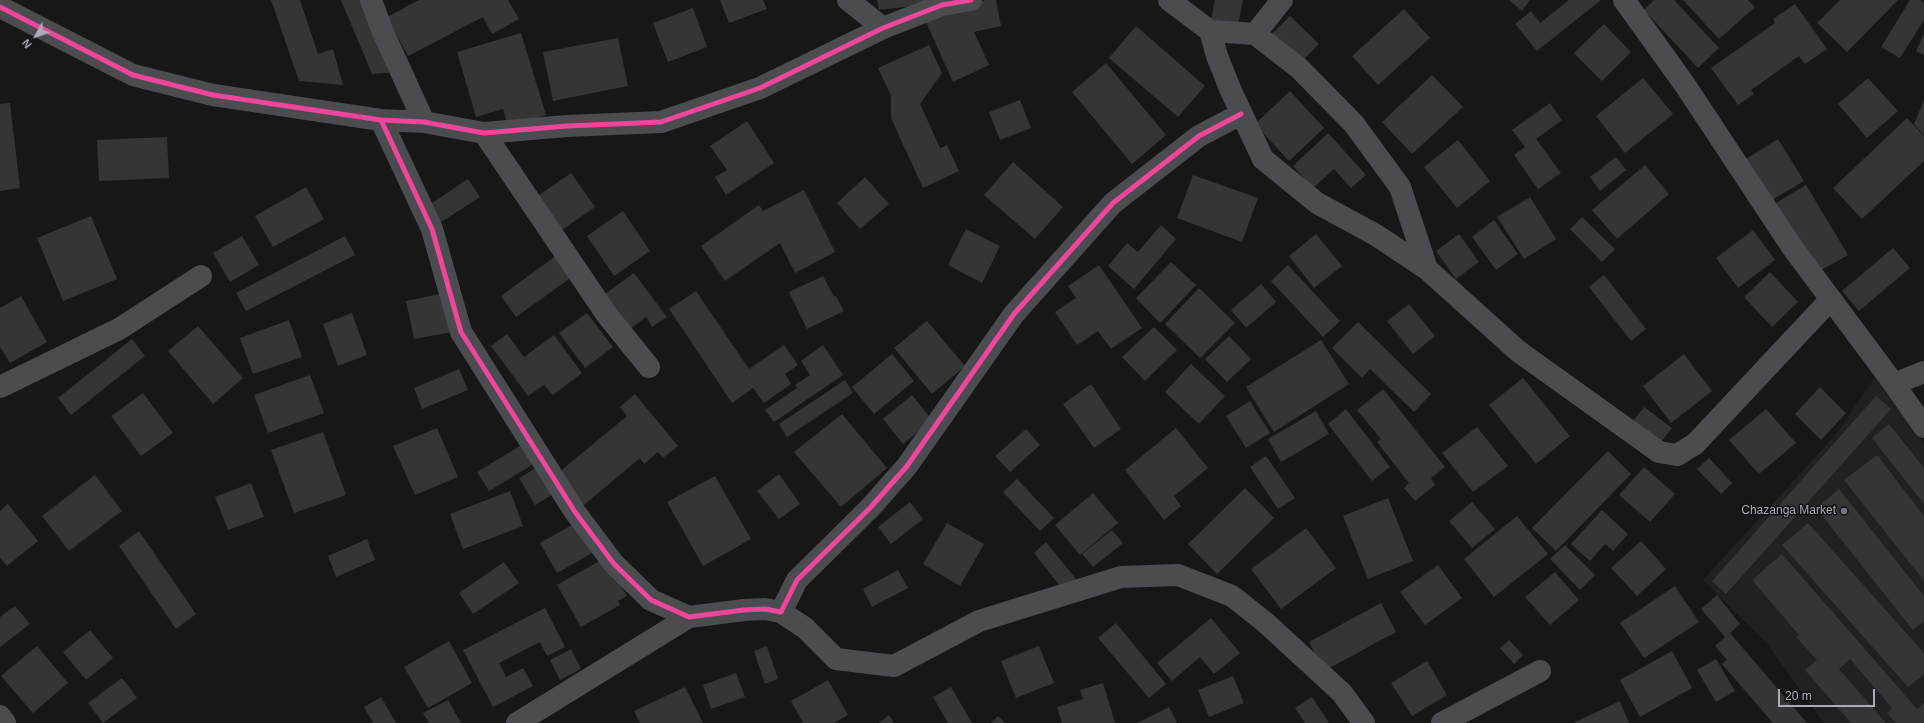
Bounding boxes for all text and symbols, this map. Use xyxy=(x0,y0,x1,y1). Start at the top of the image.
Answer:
north arrow xyxy=(16,16,56,56)
text: N xyxy=(20,37,34,51)
place label: Chazanga Market xyxy=(1741,504,1836,518)
marker: Chazanga Market xyxy=(1839,506,1849,516)
scale bar xyxy=(1780,681,1877,707)
text: 20 m xyxy=(1785,689,1812,703)

